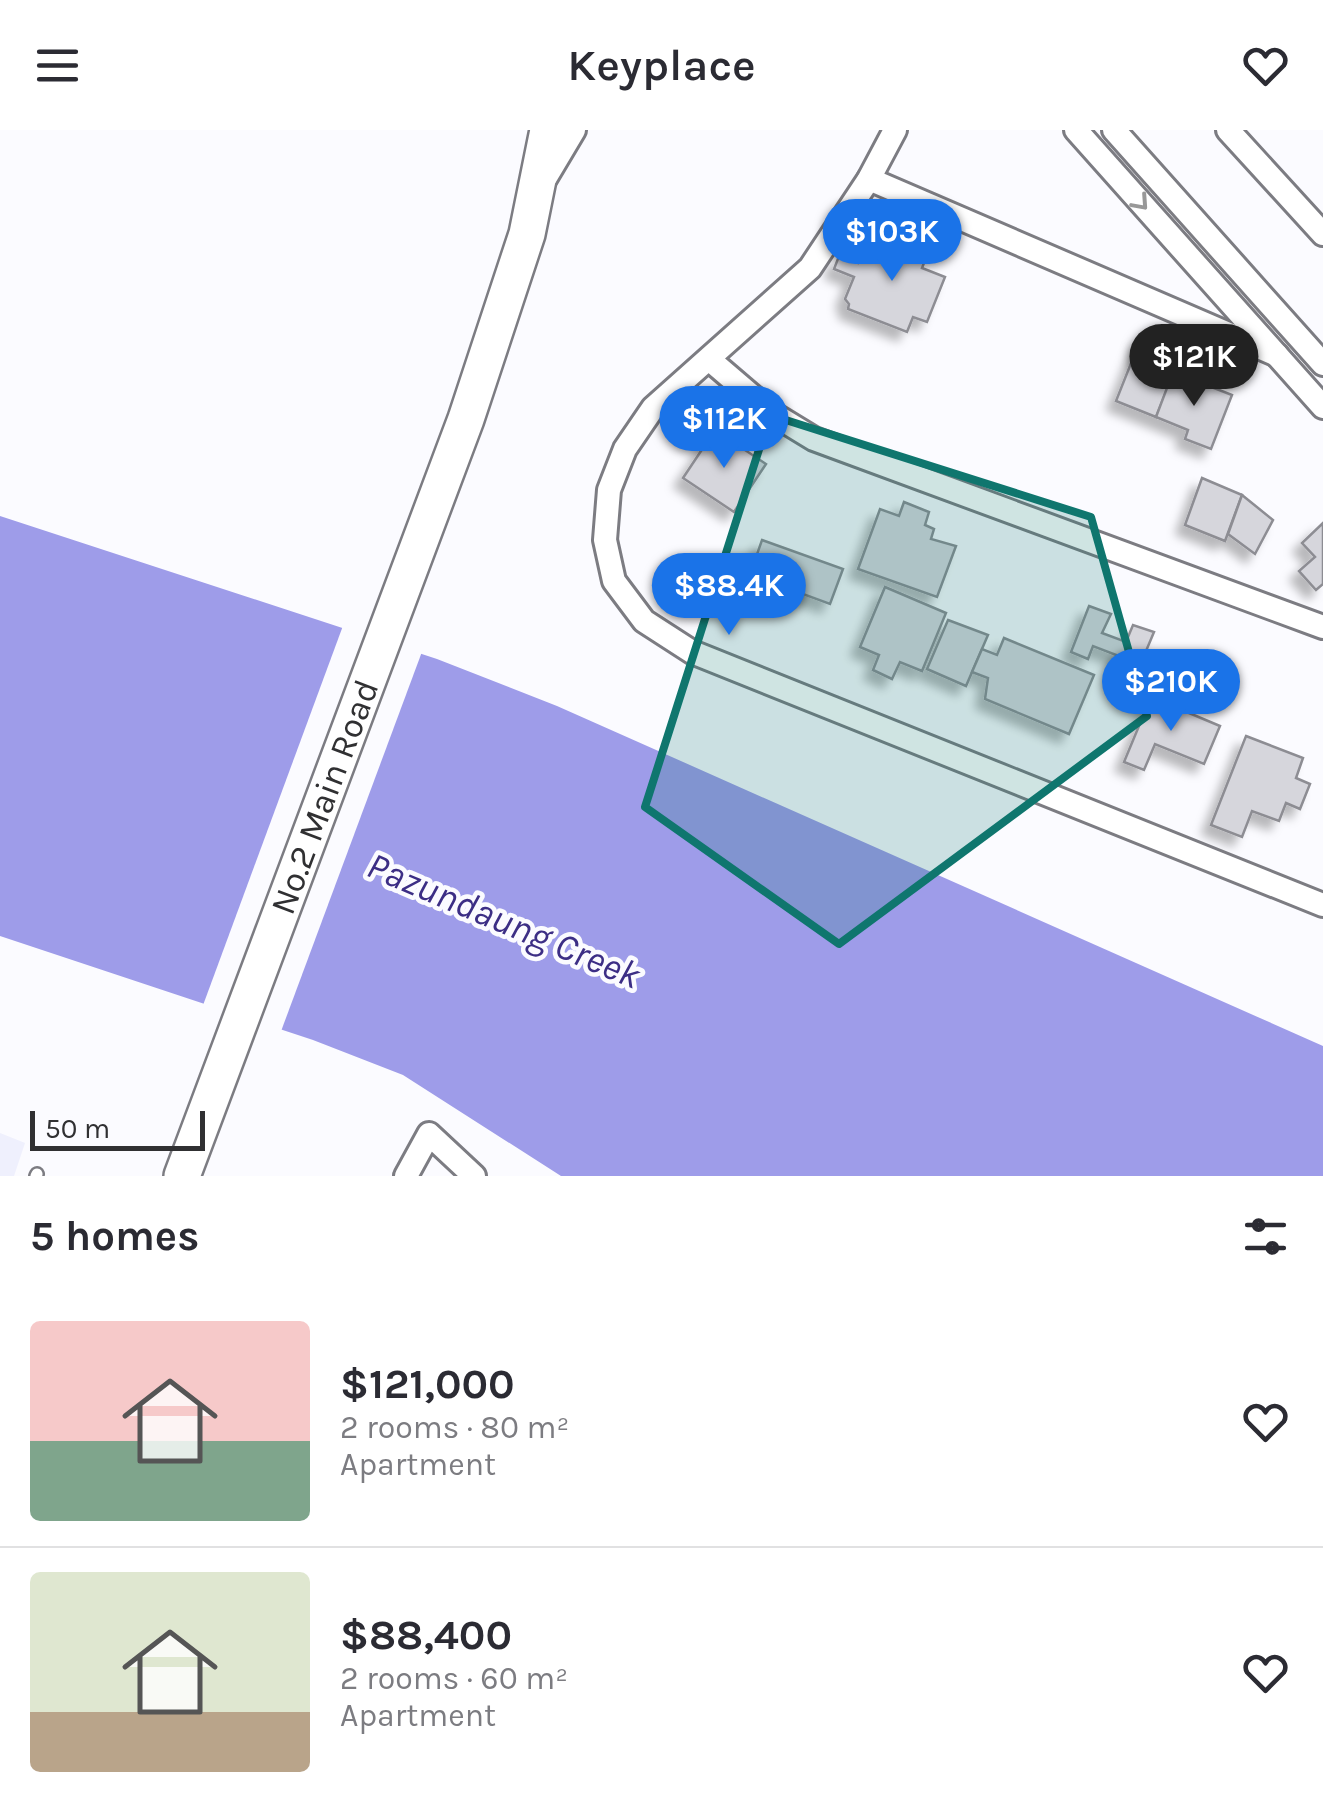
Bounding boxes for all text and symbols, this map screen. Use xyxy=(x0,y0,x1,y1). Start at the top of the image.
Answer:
icon: menu xyxy=(30,38,85,93)
icon: heart xyxy=(1238,38,1293,93)
text: Keyplace xyxy=(567,39,756,91)
one-way arrow xyxy=(1129,191,1147,210)
pin: $103K xyxy=(822,199,962,284)
text: $103K xyxy=(845,213,939,250)
pin: $121K xyxy=(1124,324,1264,409)
text: $121K xyxy=(1151,338,1237,375)
pin: $112K xyxy=(654,386,794,471)
text: $112K xyxy=(681,400,767,437)
pin: $88.4K xyxy=(648,553,810,638)
text: $88.4K xyxy=(674,567,784,604)
pin: $210K xyxy=(1101,649,1241,734)
text: $210K xyxy=(1124,663,1218,700)
street label: No.2 Main Road xyxy=(262,674,387,920)
water label: Pazundaung Creek xyxy=(360,843,648,999)
scale bar xyxy=(30,1106,205,1150)
text: 50 m xyxy=(45,1112,110,1145)
icon: filters xyxy=(1238,1209,1293,1264)
text: 5 homes xyxy=(30,1211,199,1261)
text: $121,000 xyxy=(340,1359,515,1409)
icon: home xyxy=(110,1361,230,1481)
icon: heart xyxy=(1238,1394,1293,1449)
text: 2 rooms · 80 m² xyxy=(340,1409,569,1446)
text: Apartment xyxy=(340,1446,496,1483)
text: $88,400 xyxy=(340,1610,512,1660)
icon: home xyxy=(110,1612,230,1732)
icon: heart xyxy=(1238,1645,1293,1700)
text: 2 rooms · 60 m² xyxy=(340,1660,568,1697)
text: Apartment xyxy=(340,1697,496,1734)

